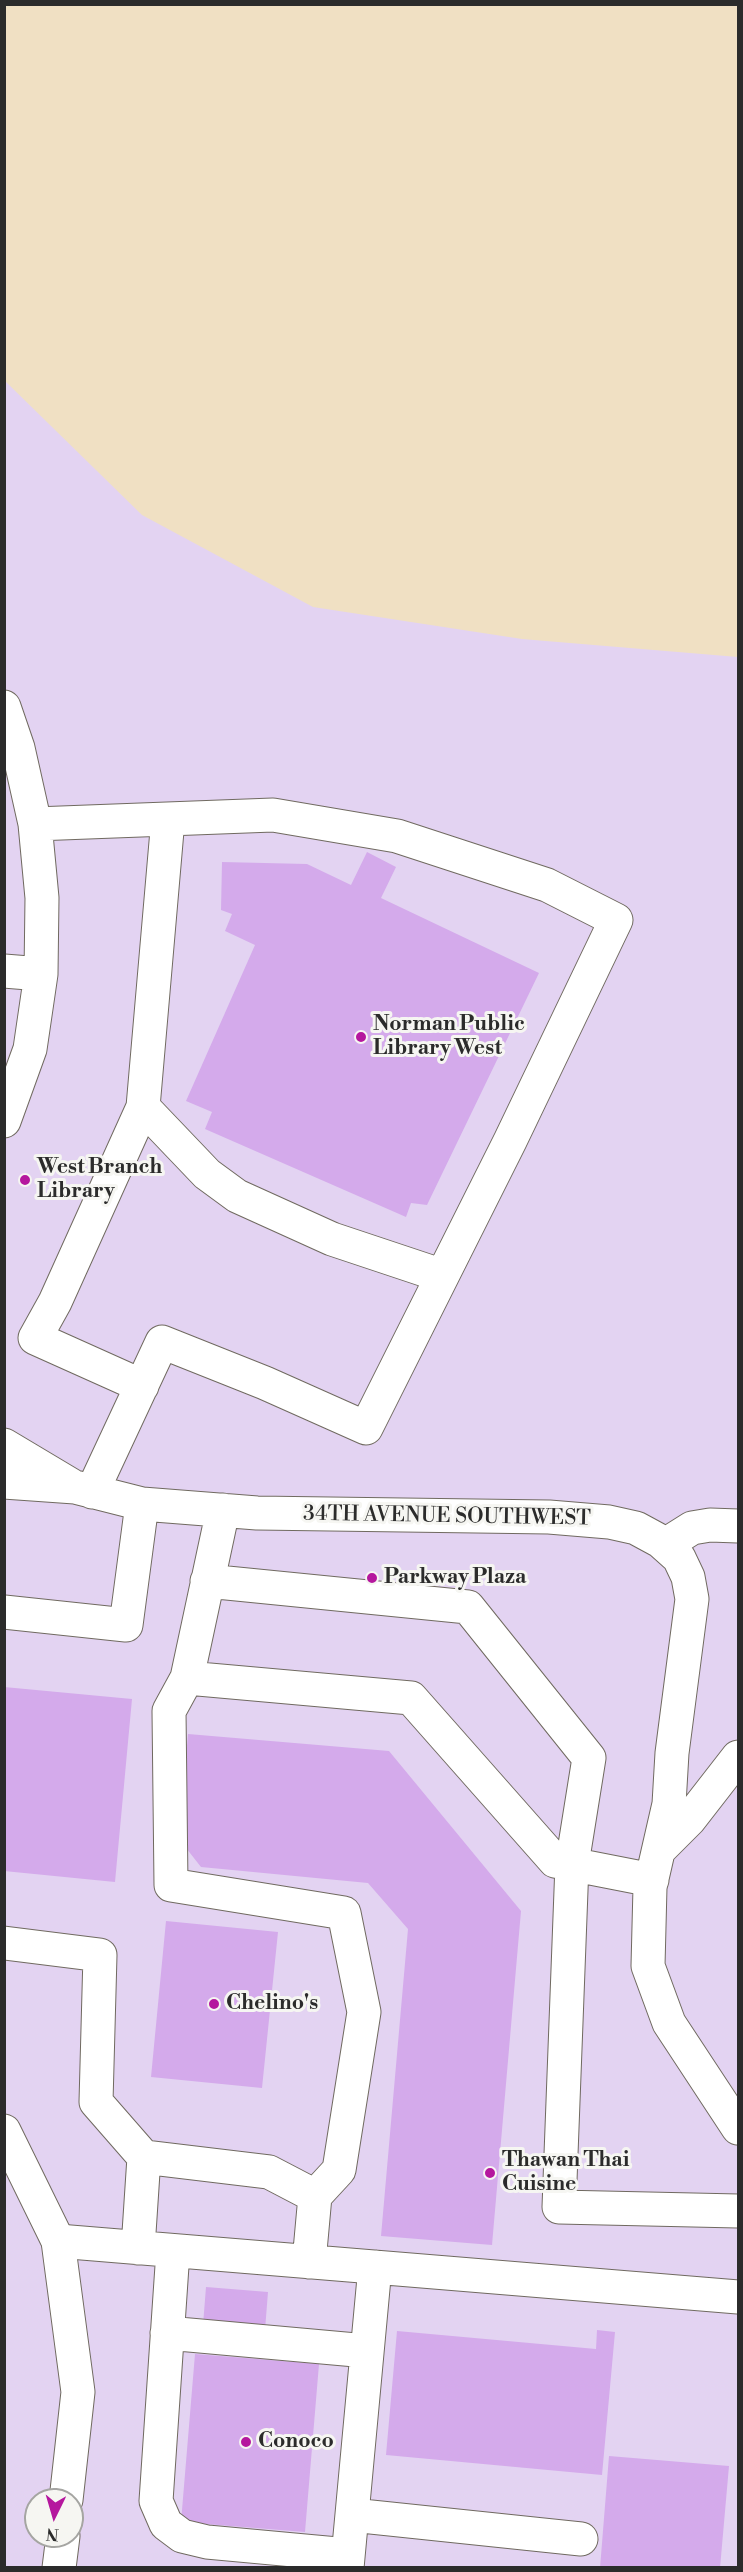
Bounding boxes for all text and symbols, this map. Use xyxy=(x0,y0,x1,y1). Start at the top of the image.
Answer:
place label: Norman Public Library West xyxy=(373,1012,525,1062)
marker: Norman Public Library West xyxy=(354,1030,368,1044)
place label: West Branch Library xyxy=(37,1155,162,1205)
marker: West Branch Library xyxy=(18,1173,32,1187)
street label: 34TH AVENUE SOUTHWEST xyxy=(303,1502,591,1532)
place label: Parkway Plaza xyxy=(384,1565,526,1591)
marker: Parkway Plaza xyxy=(365,1571,379,1585)
place label: Chelino's xyxy=(226,1991,318,2017)
marker: Chelino's xyxy=(207,1997,221,2011)
place label: Thawan Thai Cuisine xyxy=(502,2148,629,2198)
marker: Thawan Thai Cuisine xyxy=(483,2166,497,2180)
place label: Conoco xyxy=(258,2429,334,2455)
marker: Conoco xyxy=(239,2435,253,2449)
north arrow xyxy=(24,2488,84,2548)
text: N xyxy=(45,2523,60,2544)

